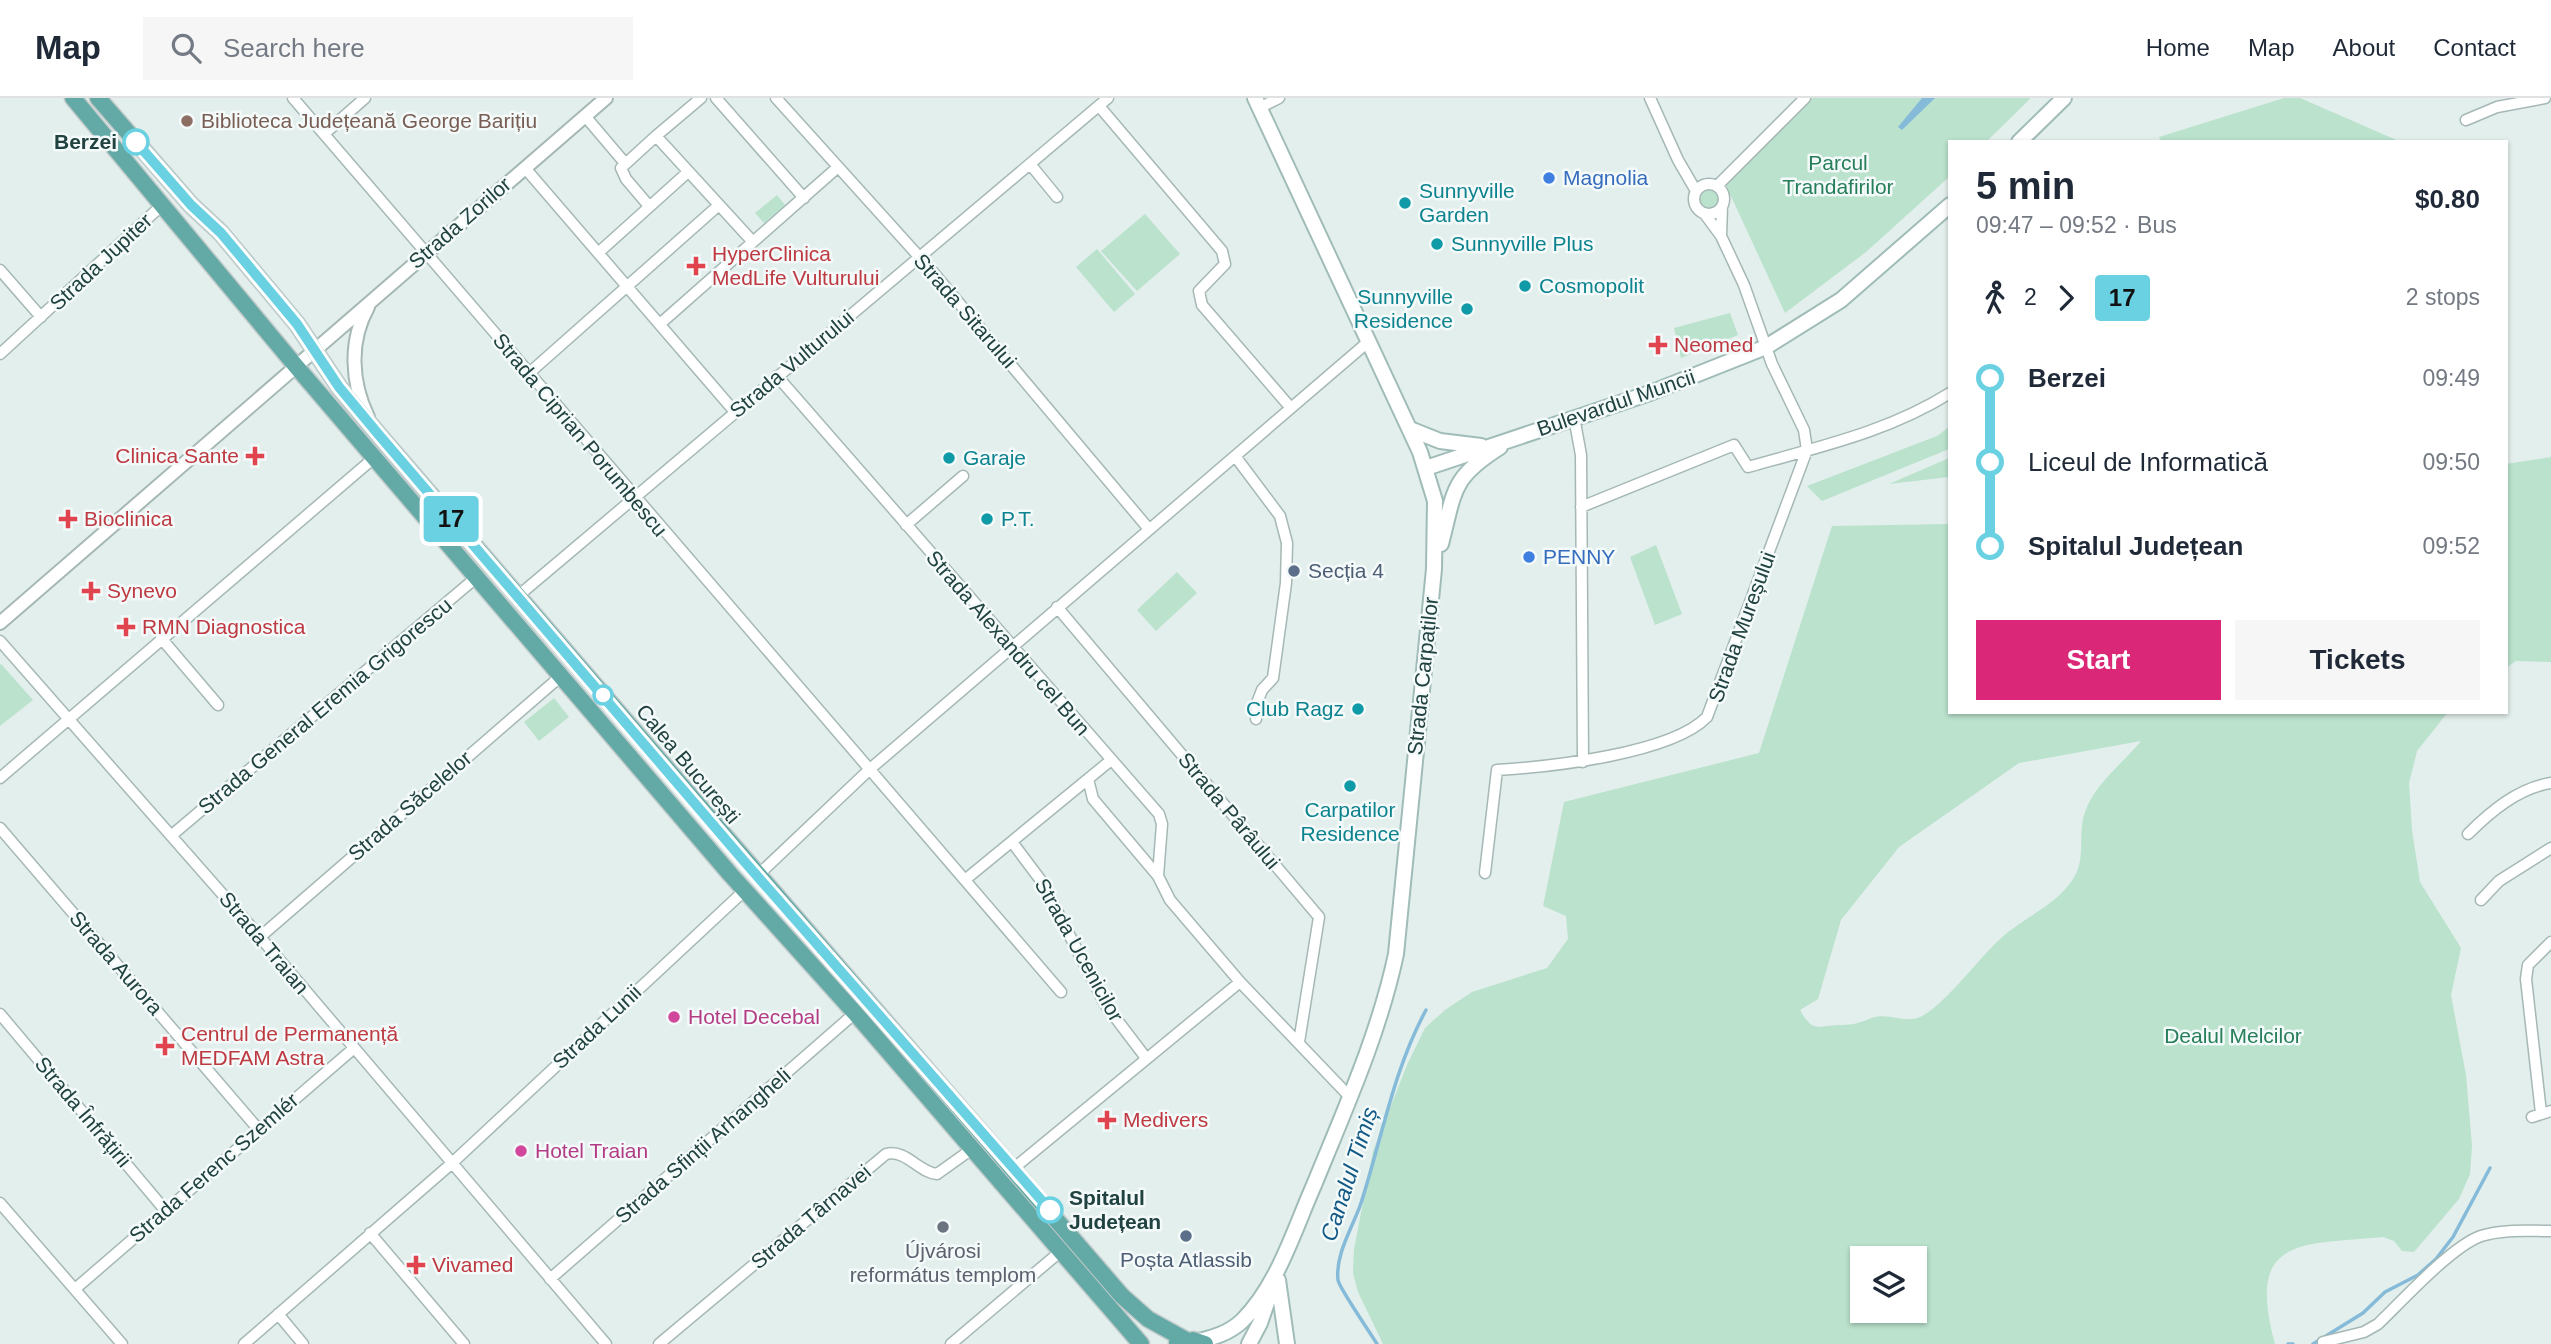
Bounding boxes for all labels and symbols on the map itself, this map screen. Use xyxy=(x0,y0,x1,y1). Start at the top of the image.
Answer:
place label: Biblioteca Județeană George Barițiu xyxy=(201,109,537,132)
marker: Biblioteca Județeană George Barițiu xyxy=(179,113,195,129)
marker: Berzei xyxy=(123,129,149,155)
place label: Berzei xyxy=(54,130,117,153)
park label: Parcul Trandafirilor xyxy=(1782,151,1894,198)
place label: Magnolia xyxy=(1563,166,1649,189)
marker: Magnolia xyxy=(1541,170,1557,186)
street label: Strada Zorilor xyxy=(404,172,515,273)
place label: Sunnyville Garden xyxy=(1419,179,1515,226)
marker: Sunnyville Garden xyxy=(1397,195,1413,211)
street label: Strada Jupiter xyxy=(45,209,156,315)
place label: Sunnyville Plus xyxy=(1451,232,1593,255)
marker: Sunnyville Plus xyxy=(1429,236,1445,252)
place label: HyperClinica MedLife Vulturului xyxy=(712,242,879,289)
street label: Strada Sitarului xyxy=(910,249,1021,372)
marker: HyperClinica MedLife Vulturului xyxy=(686,256,706,276)
place label: Cosmopolit xyxy=(1539,274,1644,297)
marker: Cosmopolit xyxy=(1517,278,1533,294)
place label: Sunnyville Residence xyxy=(1354,285,1453,332)
marker: Sunnyville Residence xyxy=(1459,301,1475,317)
street label: Strada Vulturului xyxy=(725,305,858,422)
street label: Strada Ciprian Porumbescu xyxy=(489,328,672,541)
place label: Neomed xyxy=(1674,333,1753,356)
marker: Neomed xyxy=(1648,335,1668,355)
street label: Bulevardul Muncii xyxy=(1534,365,1698,440)
place label: Clinica Sante xyxy=(115,444,239,467)
marker: Clinica Sante xyxy=(245,446,265,466)
place label: Garaje xyxy=(963,446,1026,469)
marker: Garaje xyxy=(941,450,957,466)
line badge: 17 xyxy=(420,496,482,542)
place label: Bioclinica xyxy=(84,507,173,530)
place label: P.T. xyxy=(1001,507,1034,530)
marker: Bioclinica xyxy=(58,509,78,529)
marker: P.T. xyxy=(979,511,995,527)
place label: PENNY xyxy=(1543,545,1615,568)
street label: Strada Alexandru cel Bun xyxy=(922,546,1095,740)
street label: Strada Mureșului xyxy=(1704,548,1779,705)
marker: PENNY xyxy=(1521,549,1537,565)
place label: Secția 4 xyxy=(1308,559,1384,582)
marker: Secția 4 xyxy=(1286,563,1302,579)
place label: Synevo xyxy=(107,579,177,602)
marker: Synevo xyxy=(81,581,101,601)
street label: Strada General Eremia Grigorescu xyxy=(193,593,456,818)
street label: Strada Carpaților xyxy=(1403,596,1442,756)
place label: RMN Diagnostica xyxy=(142,615,306,638)
marker: RMN Diagnostica xyxy=(116,617,136,637)
unlabelled marker xyxy=(593,685,613,705)
place label: Club Ragz xyxy=(1246,697,1344,720)
street label: Calea București xyxy=(632,700,745,828)
marker: Club Ragz xyxy=(1350,701,1366,717)
street label: Strada Săcelelor xyxy=(344,746,476,865)
street label: Strada Pârâului xyxy=(1174,748,1285,874)
marker: Carpatilor Residence xyxy=(1342,778,1358,794)
place label: Carpatilor Residence xyxy=(1300,798,1400,845)
street label: Strada Ucenicilor xyxy=(1031,874,1128,1025)
street label: Strada Traian xyxy=(215,887,314,998)
street label: Strada Aurora xyxy=(65,906,168,1019)
street label: Strada Lunii xyxy=(548,980,645,1073)
place label: Hotel Decebal xyxy=(688,1005,820,1028)
marker: Hotel Decebal xyxy=(666,1009,682,1025)
place label: Centrul de Permanență MEDFAM Astra xyxy=(181,1022,398,1069)
park label: Dealul Melcilor xyxy=(2164,1024,2302,1047)
marker: Centrul de Permanență MEDFAM Astra xyxy=(155,1036,175,1056)
street label: Strada Înfrățirii xyxy=(31,1052,136,1171)
street label: Strada Sfinții Arhangheli xyxy=(611,1063,795,1228)
street label: Strada Ferenc Szemlér xyxy=(125,1088,303,1247)
water label: Canalul Timiș xyxy=(1315,1103,1383,1244)
place label: Medivers xyxy=(1123,1108,1208,1131)
marker: Medivers xyxy=(1097,1110,1117,1130)
place label: Hotel Traian xyxy=(535,1139,648,1162)
marker: Hotel Traian xyxy=(513,1143,529,1159)
street label: Strada Târnavei xyxy=(746,1160,875,1273)
place label: Spitalul Județean xyxy=(1069,1186,1161,1233)
marker: Spitalul Județean xyxy=(1037,1197,1063,1223)
marker: Újvárosi református templom xyxy=(935,1219,951,1235)
marker: Poșta Atlassib xyxy=(1178,1228,1194,1244)
place label: Újvárosi református templom xyxy=(850,1239,1036,1286)
place label: Poșta Atlassib xyxy=(1120,1248,1252,1271)
place label: Vivamed xyxy=(432,1253,513,1276)
marker: Vivamed xyxy=(406,1255,426,1275)

